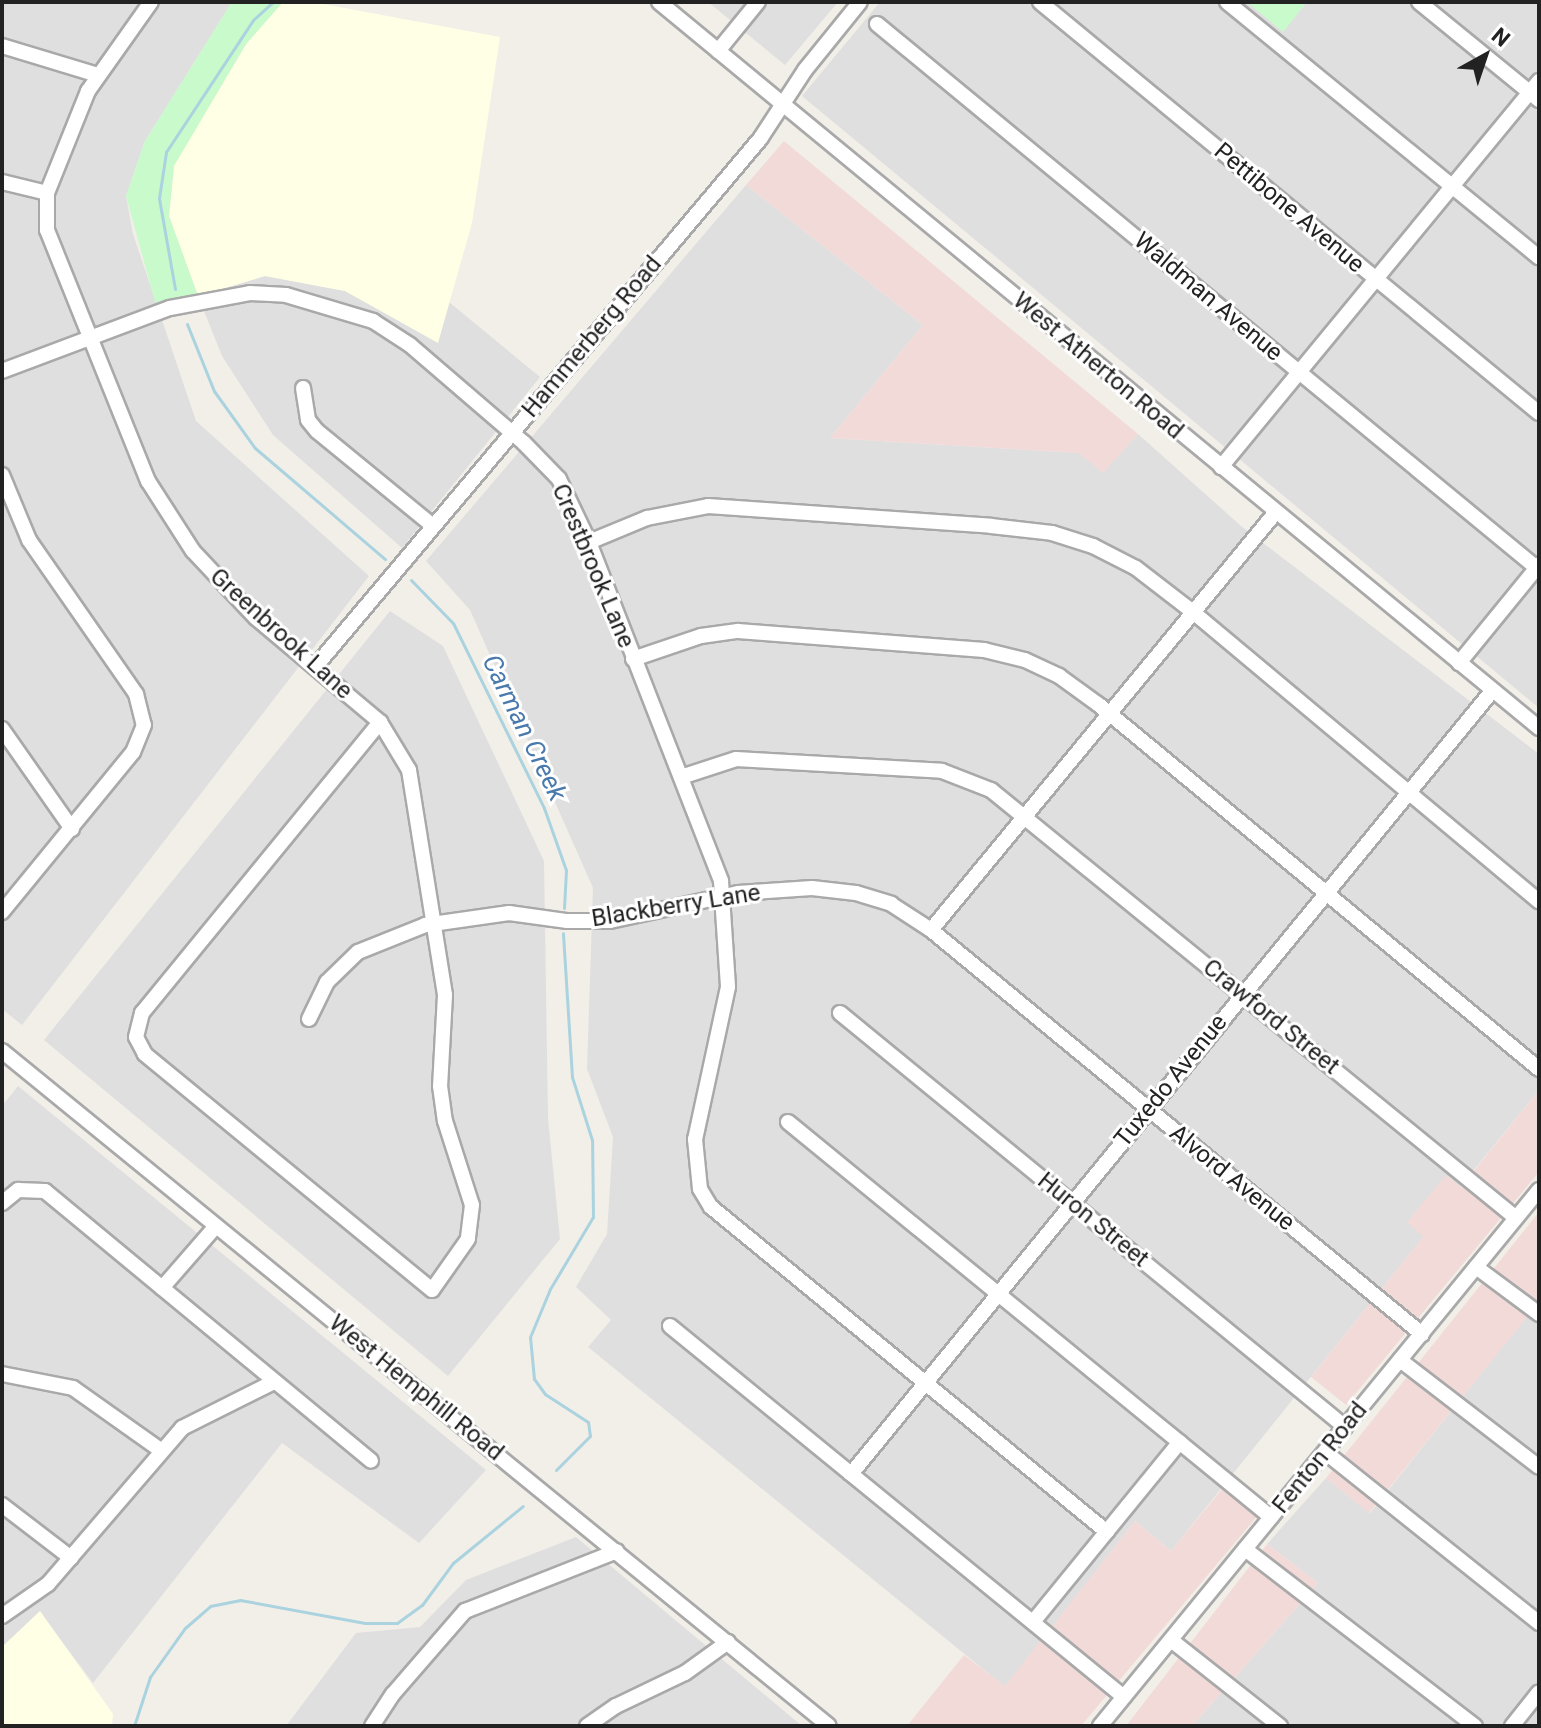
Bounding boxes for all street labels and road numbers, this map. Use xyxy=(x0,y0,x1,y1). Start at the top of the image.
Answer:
street label: Pettibone Avenue xyxy=(1208,137,1370,279)
street label: Waldman Avenue xyxy=(1128,226,1288,368)
street label: Hammerberg Road xyxy=(516,250,668,424)
street label: West Atherton Road xyxy=(1007,286,1189,446)
street label: Crestbrook Lane xyxy=(545,480,641,652)
street label: Greenbrook Lane xyxy=(204,562,358,706)
street label: Blackberry Lane xyxy=(590,878,762,934)
street label: Crawford Street xyxy=(1197,953,1345,1081)
street label: Tuxedo Avenue xyxy=(1109,1009,1233,1153)
street label: Alvord Avenue xyxy=(1164,1119,1300,1237)
street label: Huron Street xyxy=(1032,1166,1154,1274)
street label: West Hemphill Road xyxy=(323,1309,509,1467)
street label: Fenton Road xyxy=(1266,1397,1374,1519)

